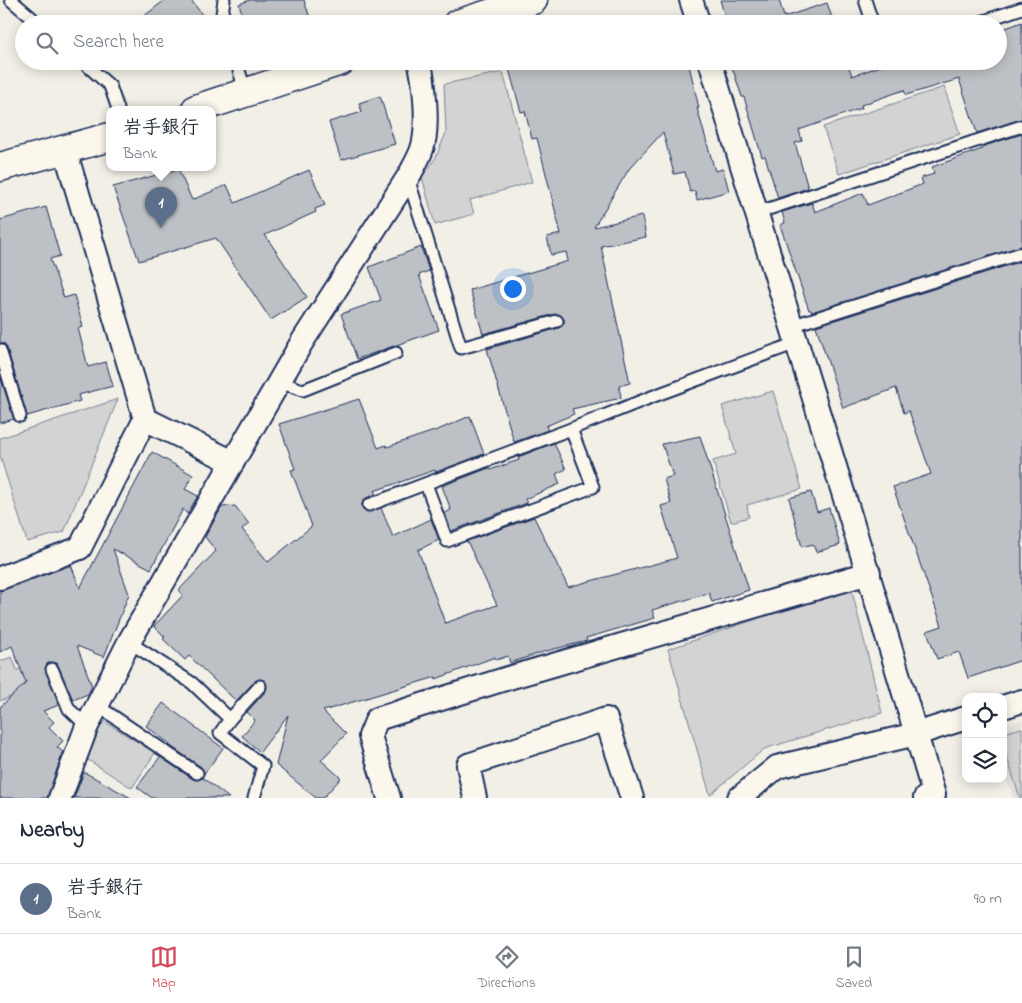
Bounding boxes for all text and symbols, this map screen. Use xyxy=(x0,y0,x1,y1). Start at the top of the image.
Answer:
search box xyxy=(15,15,1007,70)
icon: search xyxy=(33,29,61,57)
text: Search here xyxy=(73,29,164,56)
popup xyxy=(106,106,216,171)
text: 岩手銀行 xyxy=(123,115,199,142)
text: Bank xyxy=(123,142,157,166)
pin: 1 xyxy=(145,187,177,228)
your location xyxy=(500,276,526,302)
map controls xyxy=(962,693,1007,783)
button: locate xyxy=(962,693,1007,738)
button: layers xyxy=(962,738,1007,783)
text: Nearby xyxy=(20,816,84,846)
text: 岩手銀行 xyxy=(67,875,143,902)
text: 1 xyxy=(33,887,39,911)
text: 90 m xyxy=(974,887,1002,911)
text: Bank xyxy=(67,902,101,926)
tab: Map xyxy=(150,943,178,994)
tab: Directions xyxy=(478,943,536,994)
tab: Saved xyxy=(836,943,872,994)

